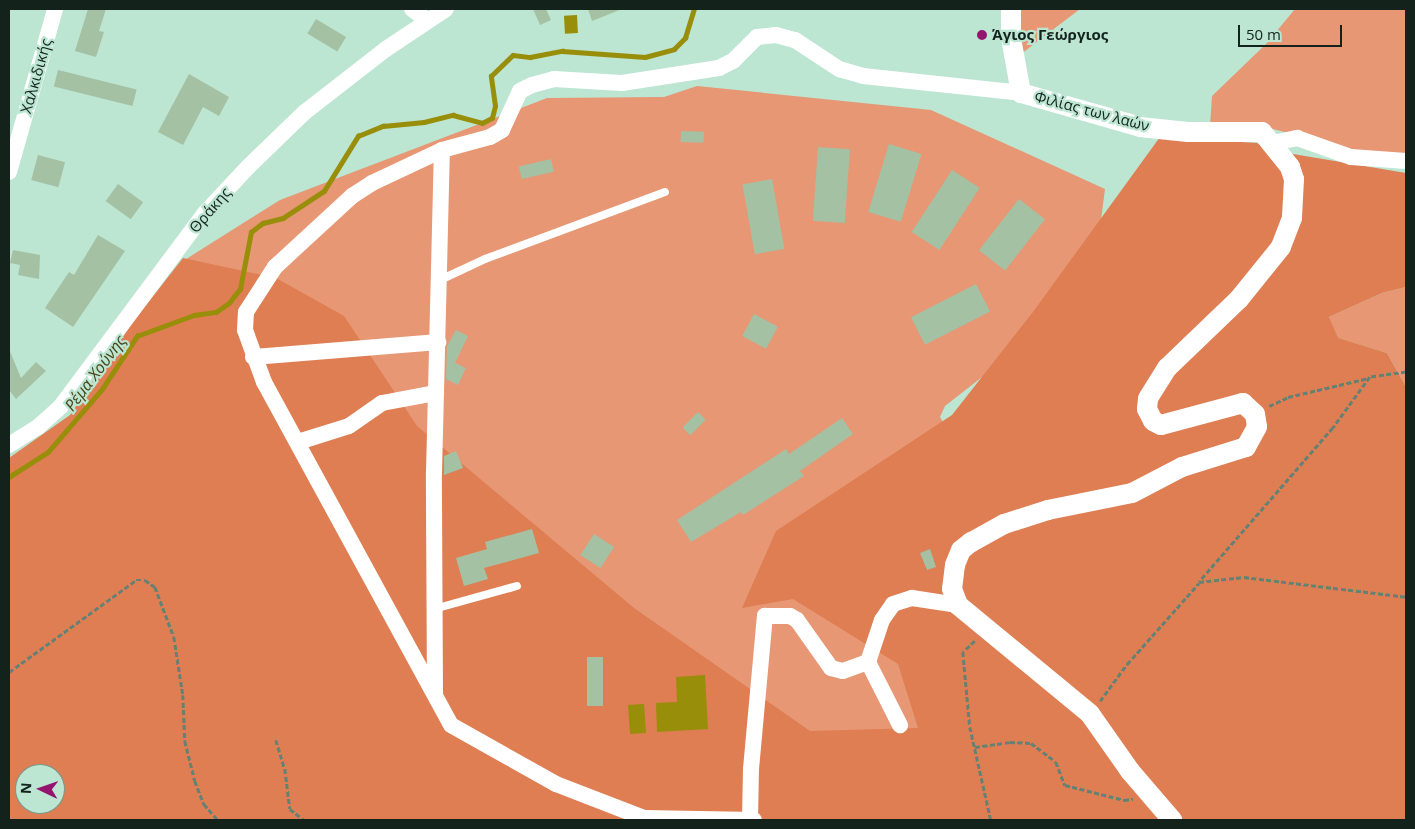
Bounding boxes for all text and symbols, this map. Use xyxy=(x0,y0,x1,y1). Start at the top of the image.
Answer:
scale bar xyxy=(1240,15,1344,47)
text: 50 m xyxy=(1246,24,1281,44)
place label: Άγιος Γεώργιος xyxy=(992,26,1108,44)
marker: Άγιος Γεώργιος xyxy=(976,29,988,41)
street label: Χαλκιδικής xyxy=(17,36,55,116)
street label: Φιλίας των λαών xyxy=(1033,87,1151,135)
street label: Θράκης xyxy=(185,184,235,236)
water label: Ρέμα Χούνης xyxy=(60,331,130,415)
north arrow xyxy=(15,764,65,814)
text: N xyxy=(16,782,35,794)

